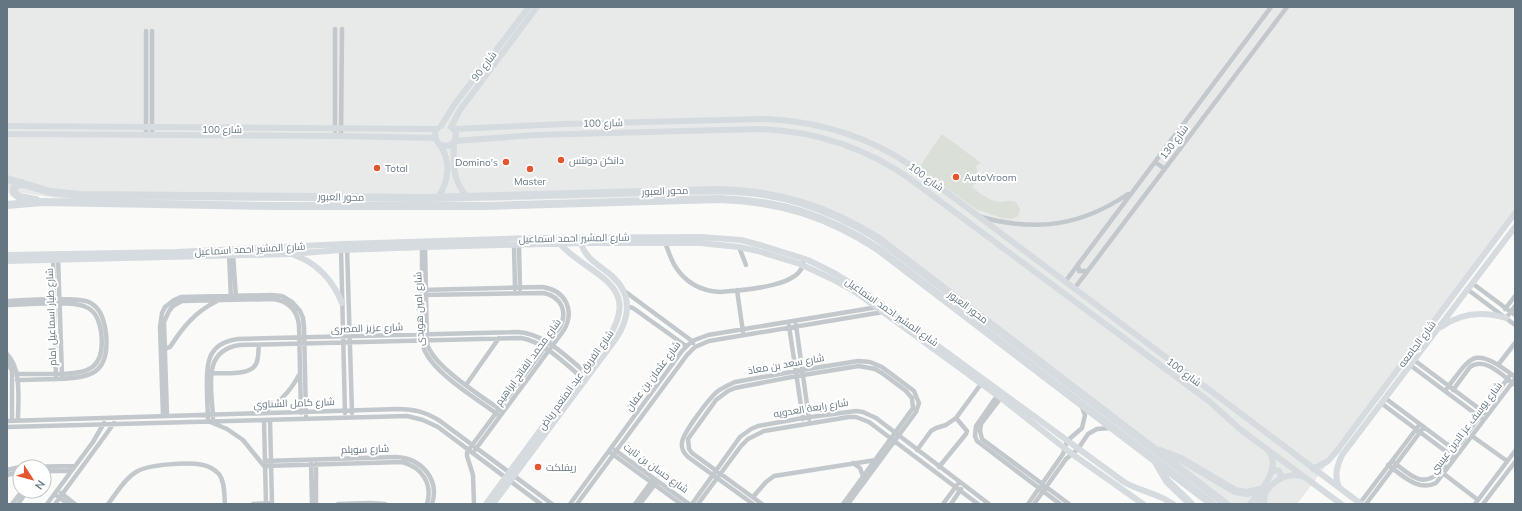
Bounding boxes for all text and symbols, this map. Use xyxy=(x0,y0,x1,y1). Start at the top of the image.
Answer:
street label: شارع 90 xyxy=(469,49,499,83)
street label: شارع 100 xyxy=(583,116,623,130)
street label: شارع 130 xyxy=(1157,122,1191,162)
street label: شارع 100 xyxy=(202,123,242,136)
place label: دانكن دونتس xyxy=(569,154,624,167)
marker: دانكن دونتس xyxy=(556,155,566,165)
place label: Domino's xyxy=(455,156,498,169)
marker: Domino's xyxy=(501,157,511,167)
street label: شارع 100 xyxy=(906,160,946,194)
place label: Total xyxy=(385,162,408,175)
marker: Total xyxy=(372,163,382,173)
marker: Master xyxy=(525,164,535,174)
place label: AutoVroom xyxy=(964,171,1017,184)
marker: AutoVroom xyxy=(951,172,961,182)
place label: Master xyxy=(514,175,546,188)
street label: محور العبور xyxy=(640,184,689,198)
street label: محور العبور xyxy=(317,190,364,204)
street label: شارع المشير احمد اسماعيل xyxy=(519,231,629,245)
street label: شارع المشير احمد اسماعيل xyxy=(194,240,306,258)
street label: شارع طيار اسماعيل امام xyxy=(43,268,60,366)
street label: شارع امين هويدى xyxy=(411,272,427,346)
street label: شارع المشير احمد اسماعيل xyxy=(843,275,941,349)
street label: محور العبور xyxy=(945,287,991,326)
street label: شارع محمد الفاتح ابراهيم xyxy=(492,316,565,408)
street label: شارع الجامعه xyxy=(1395,318,1439,370)
street label: شارع عزيز المصرى xyxy=(331,320,403,336)
street label: شارع الفريق عبد المنعم رياض xyxy=(535,328,617,433)
street label: شارع عثمان بن عفان xyxy=(623,339,683,413)
street label: شارع سعد بن معاذ xyxy=(747,351,825,377)
street label: شارع 100 xyxy=(1164,355,1204,389)
street label: شارع يوسف عز الدين عيسي xyxy=(1427,379,1506,477)
street label: شارع كامل الشناوي xyxy=(253,395,335,412)
street label: شارع رابعة العدويه xyxy=(773,396,849,420)
street label: شارع حسان بن ثابت xyxy=(621,440,691,496)
street label: شارع سويلم xyxy=(341,442,389,457)
north arrow xyxy=(12,459,52,499)
place label: ريفلكت xyxy=(546,461,576,474)
marker: ريفلكت xyxy=(533,462,543,472)
text: N xyxy=(32,477,48,492)

